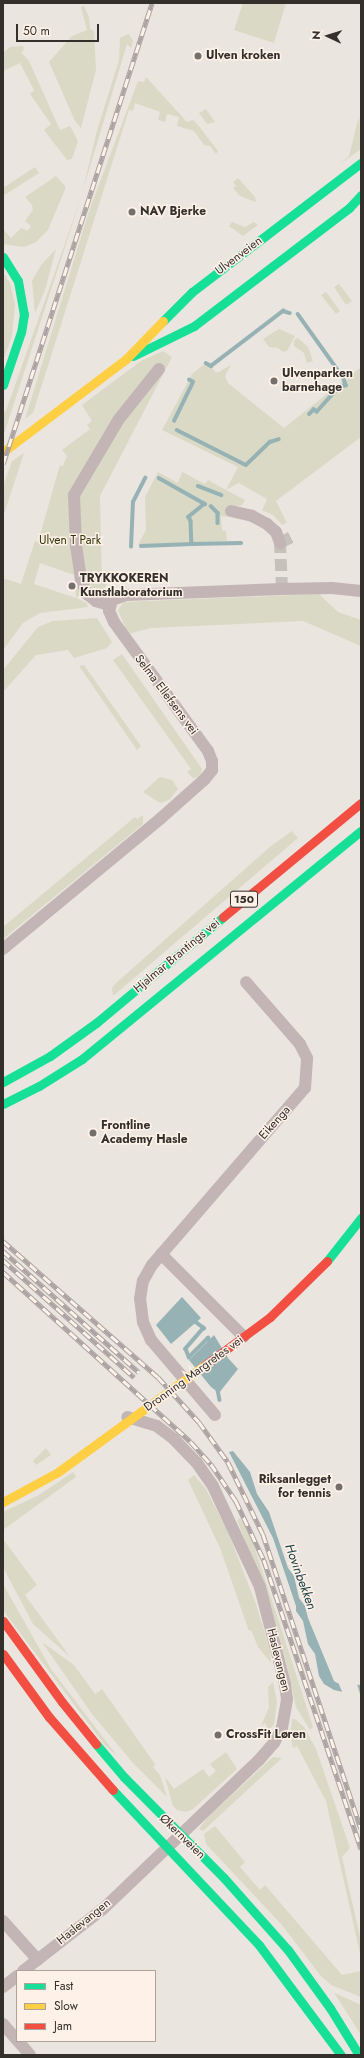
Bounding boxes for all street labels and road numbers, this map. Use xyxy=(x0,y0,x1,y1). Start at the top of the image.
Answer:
street label: Ulvenveien xyxy=(213,234,265,278)
street label: Selma Ellefsens vei xyxy=(131,652,201,738)
road number: 150 xyxy=(230,890,258,908)
street label: Hjalmar Brantings vei xyxy=(131,916,223,996)
street label: Eikenga xyxy=(256,1103,294,1143)
street label: Dronning Margretes vei xyxy=(141,1333,247,1415)
street label: Haslevangen xyxy=(263,1627,293,1693)
street label: Økernveien xyxy=(156,1812,208,1862)
street label: Haslevangen xyxy=(54,1896,114,1948)

